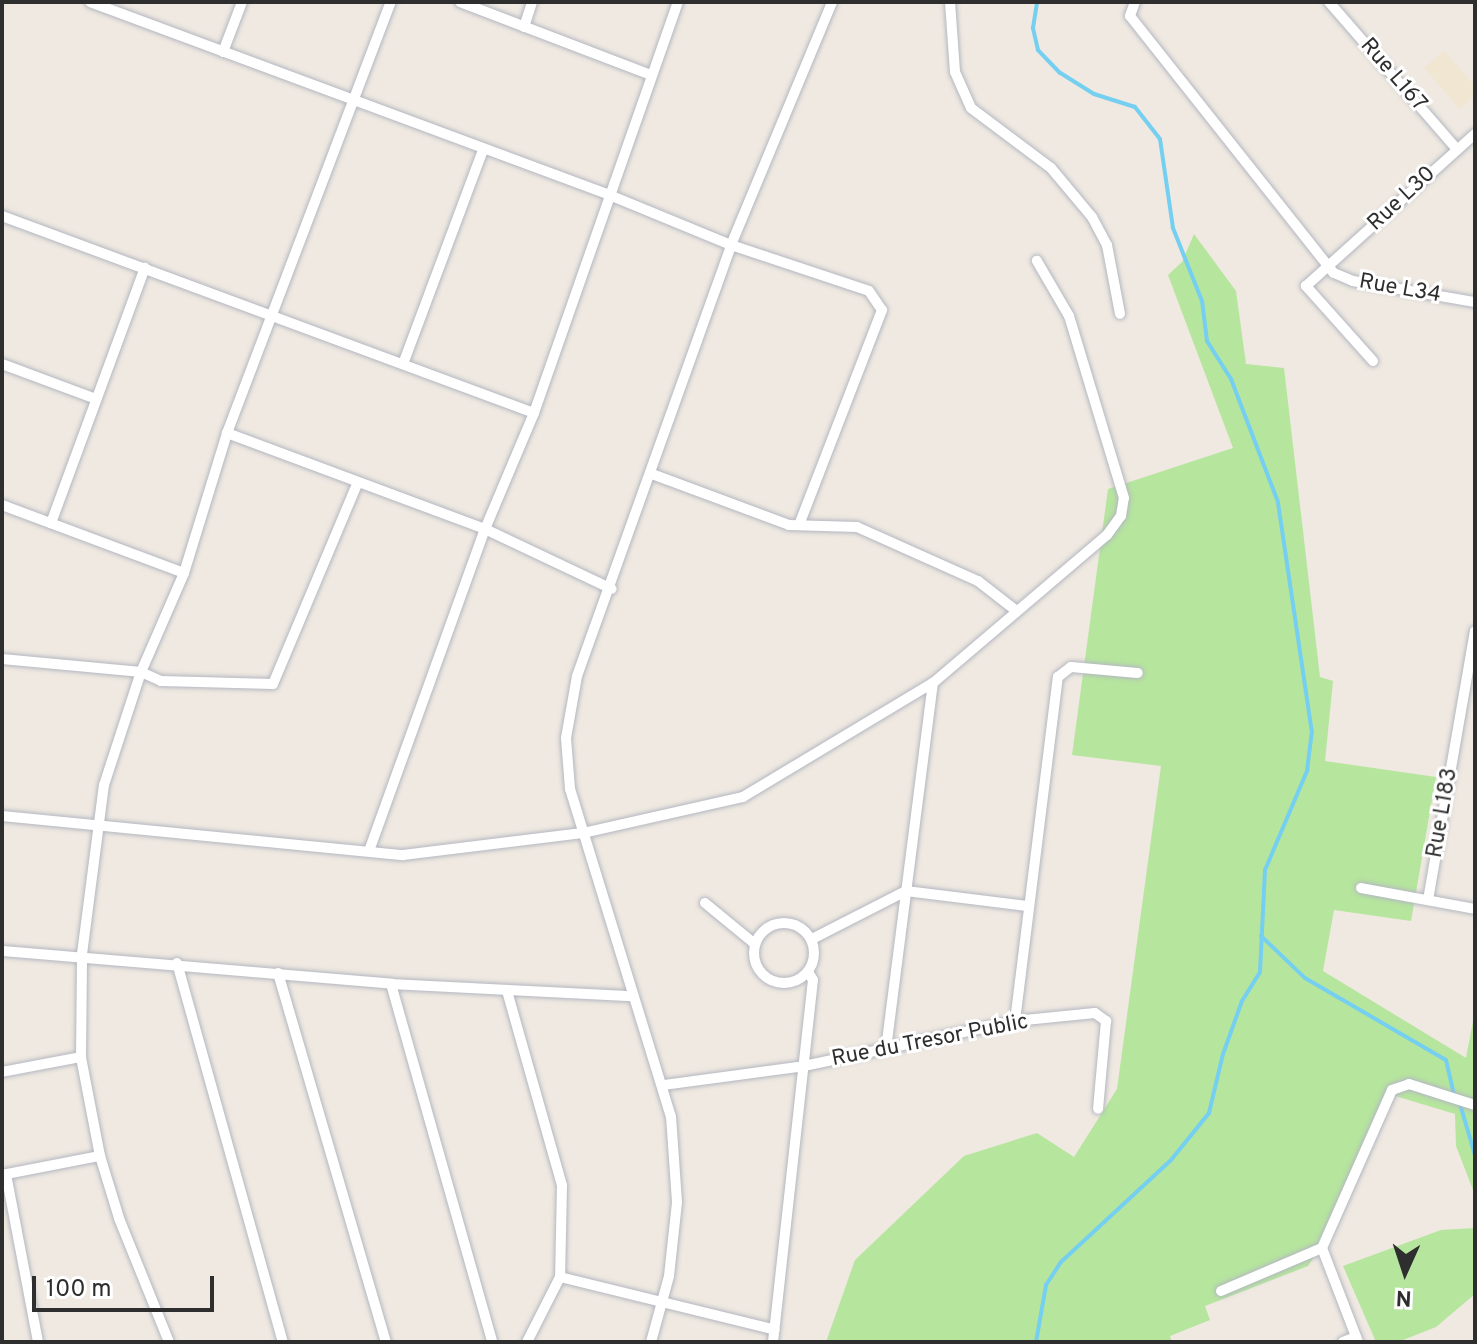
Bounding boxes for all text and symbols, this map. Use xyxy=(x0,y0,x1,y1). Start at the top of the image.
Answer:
street label: Rue L167 xyxy=(1354,33,1432,117)
street label: Rue L30 xyxy=(1363,161,1441,237)
street label: Rue L34 xyxy=(1357,269,1443,309)
street label: Rue L183 xyxy=(1422,766,1464,860)
street label: Rue du Tresor Public xyxy=(829,1009,1031,1073)
north arrow xyxy=(1365,1232,1445,1312)
scale bar xyxy=(36,1260,218,1310)
text: 100 m xyxy=(46,1275,112,1305)
text: N xyxy=(1395,1283,1412,1310)

